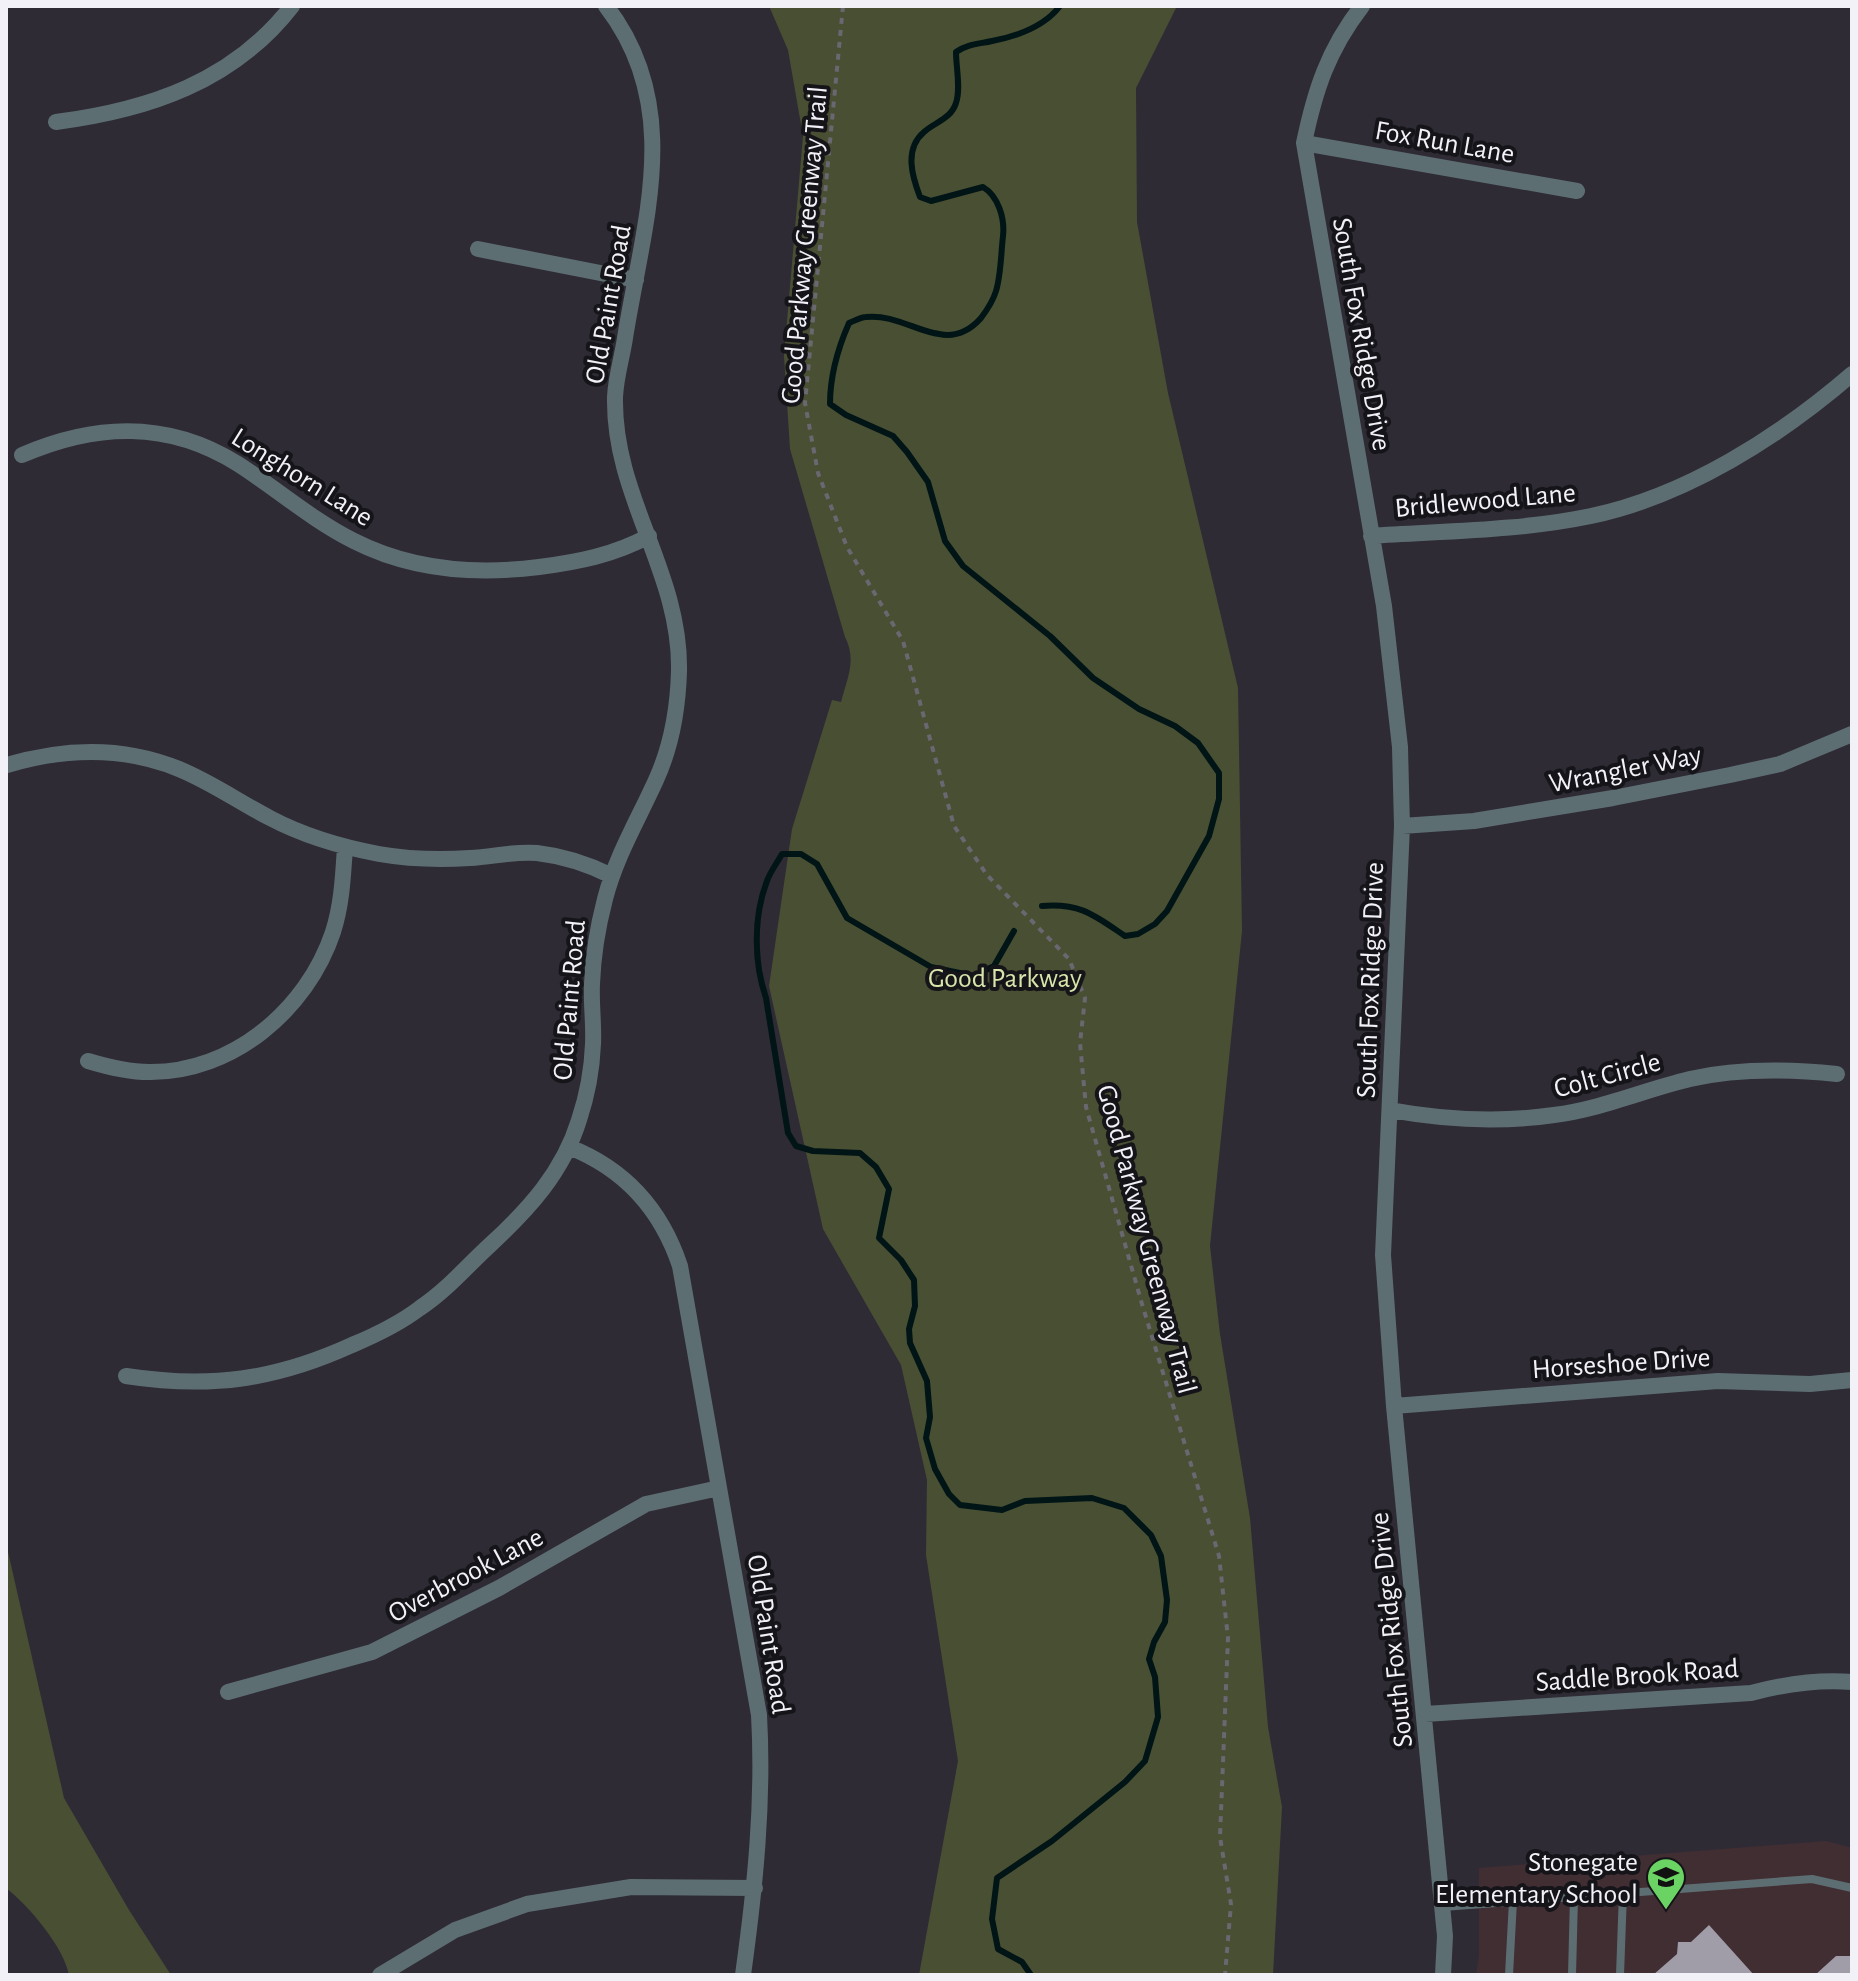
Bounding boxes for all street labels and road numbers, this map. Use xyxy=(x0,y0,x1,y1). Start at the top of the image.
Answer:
street label: Good Parkway Greenway Trail xyxy=(777,85,833,405)
street label: Fox Run Lane xyxy=(1373,117,1516,169)
street label: South Fox Ridge Drive xyxy=(1327,216,1395,453)
street label: Old Paint Road xyxy=(581,223,637,386)
street label: Longhorn Lane xyxy=(226,423,377,532)
street label: Bridlewood Lane xyxy=(1393,479,1577,523)
street label: Wrangler Way xyxy=(1547,741,1704,798)
street label: South Fox Ridge Drive xyxy=(1353,862,1389,1099)
street label: Old Paint Road xyxy=(549,919,591,1082)
street label: Colt Circle xyxy=(1551,1048,1664,1104)
street label: Good Parkway Greenway Trail xyxy=(1091,1082,1201,1397)
street label: Horseshoe Drive xyxy=(1531,1344,1711,1384)
street label: South Fox Ridge Drive xyxy=(1366,1511,1418,1749)
street label: Overbrook Lane xyxy=(384,1523,548,1628)
street label: Old Paint Road xyxy=(742,1553,794,1716)
street label: Saddle Brook Road xyxy=(1535,1655,1740,1697)

